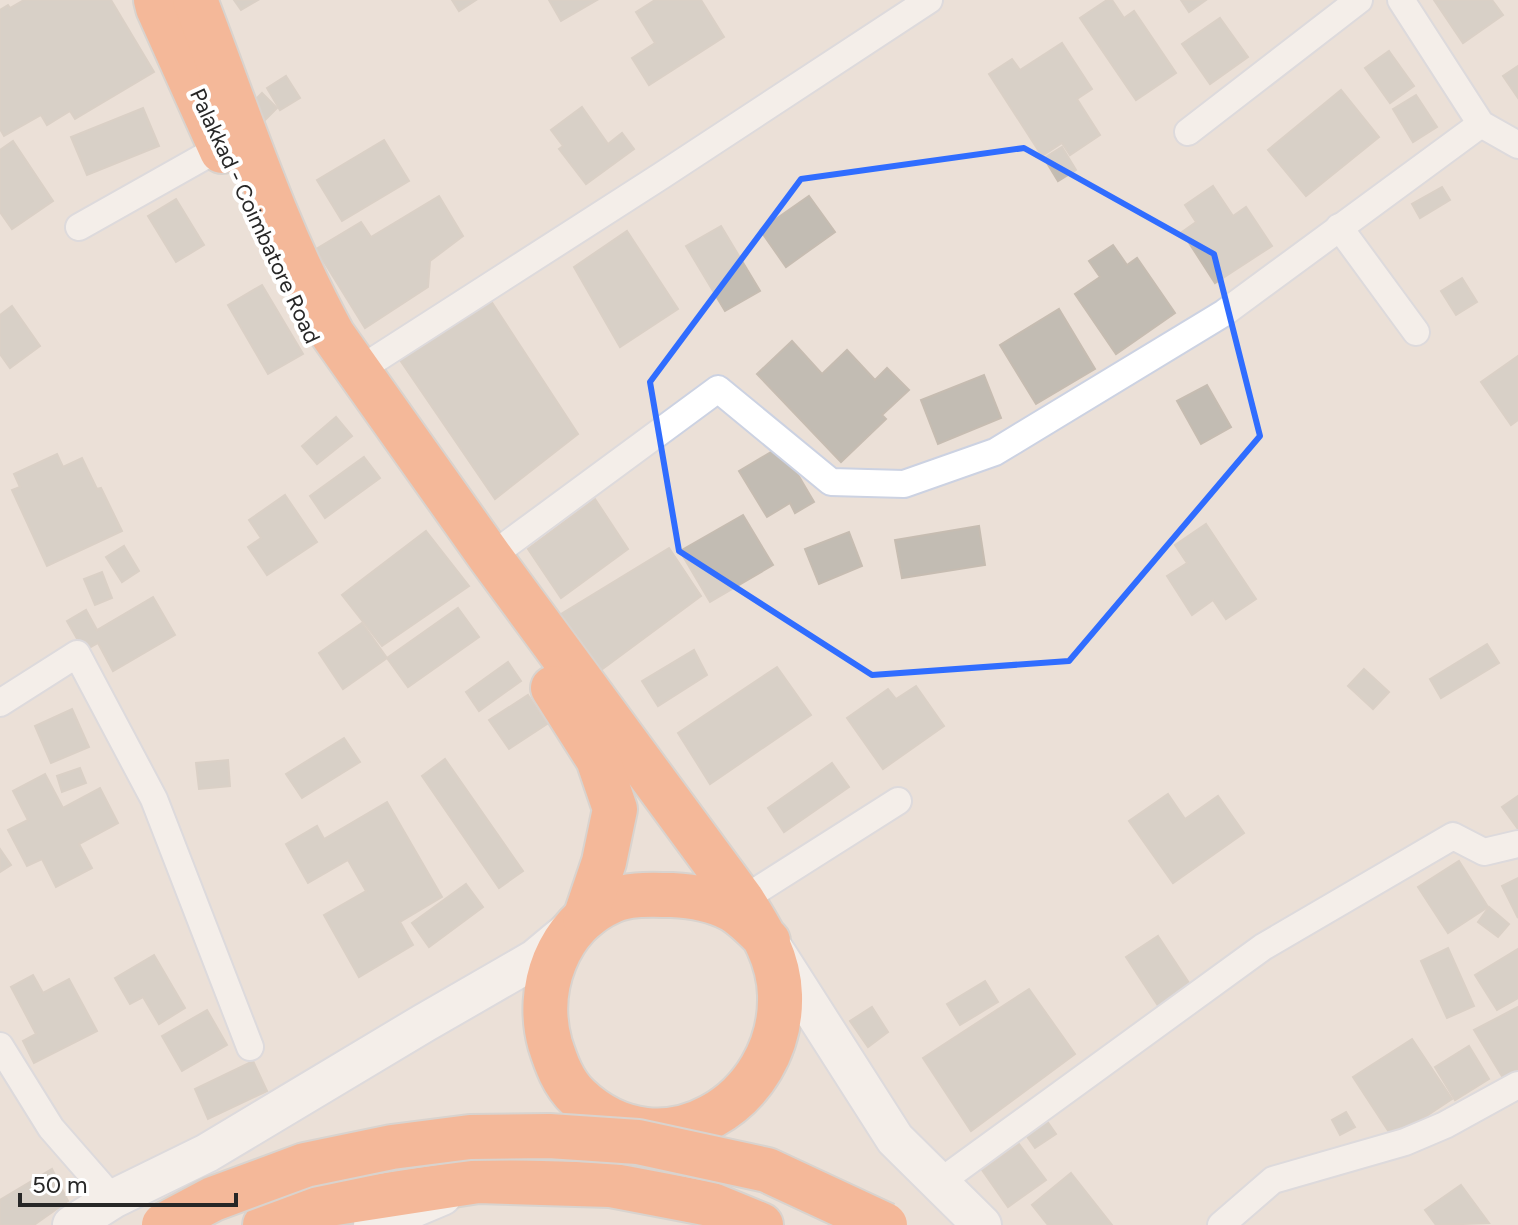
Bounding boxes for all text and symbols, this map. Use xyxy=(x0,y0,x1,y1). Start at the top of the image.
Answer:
street label: Palakkad - Coimbatore Road xyxy=(184,84,326,348)
scale bar xyxy=(20,1157,236,1207)
text: 50 m xyxy=(32,1170,88,1199)

